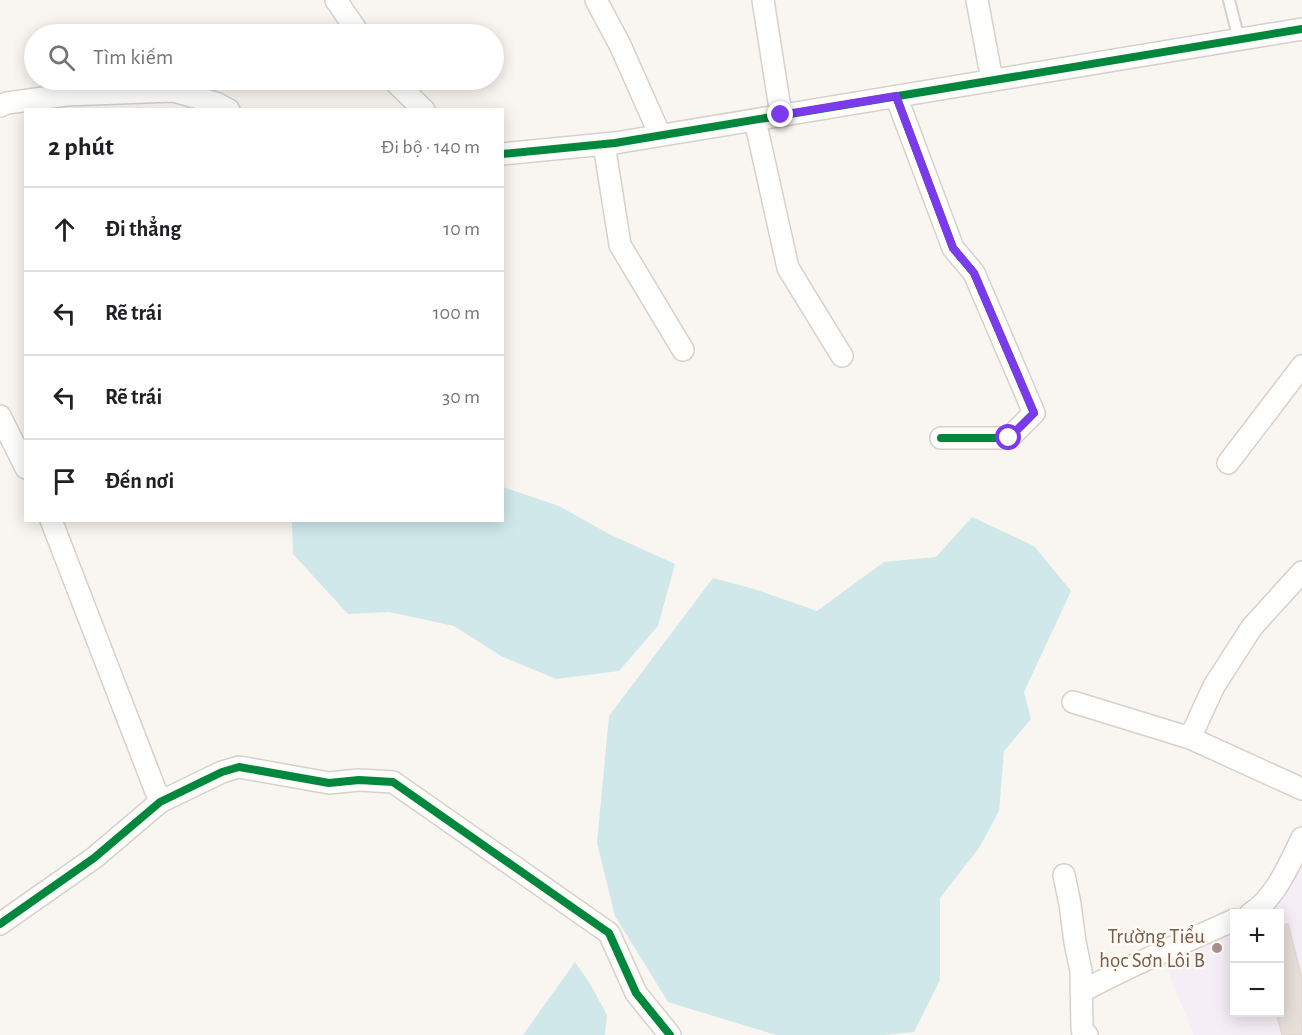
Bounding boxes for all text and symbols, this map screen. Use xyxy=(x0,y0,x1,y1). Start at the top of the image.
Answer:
search box xyxy=(24,24,504,90)
icon: search xyxy=(45,41,78,74)
text: Tìm kiếm xyxy=(93,46,173,68)
route end xyxy=(767,101,793,127)
text: 2 phút xyxy=(48,134,114,160)
text: Đi bộ · 140 m xyxy=(381,137,480,157)
icon: ahead xyxy=(48,213,81,246)
text: Đi thẳng xyxy=(105,218,181,240)
text: 10 m xyxy=(443,219,480,239)
icon: left xyxy=(48,297,81,330)
text: Rẽ trái xyxy=(105,302,162,324)
text: 100 m xyxy=(433,303,480,323)
icon: left xyxy=(48,381,81,414)
text: Rẽ trái xyxy=(105,386,162,408)
text: 30 m xyxy=(442,387,480,407)
route start xyxy=(995,424,1021,450)
icon: arrive xyxy=(48,465,81,498)
text: Đến nơi xyxy=(105,470,174,492)
map controls xyxy=(1230,909,1284,1017)
button: + xyxy=(1230,909,1284,963)
place label: Trường Tiểu học Sơn Lôi B xyxy=(1099,925,1205,971)
marker: Trường Tiểu học Sơn Lôi B xyxy=(1210,941,1224,955)
button: − xyxy=(1230,963,1284,1017)

